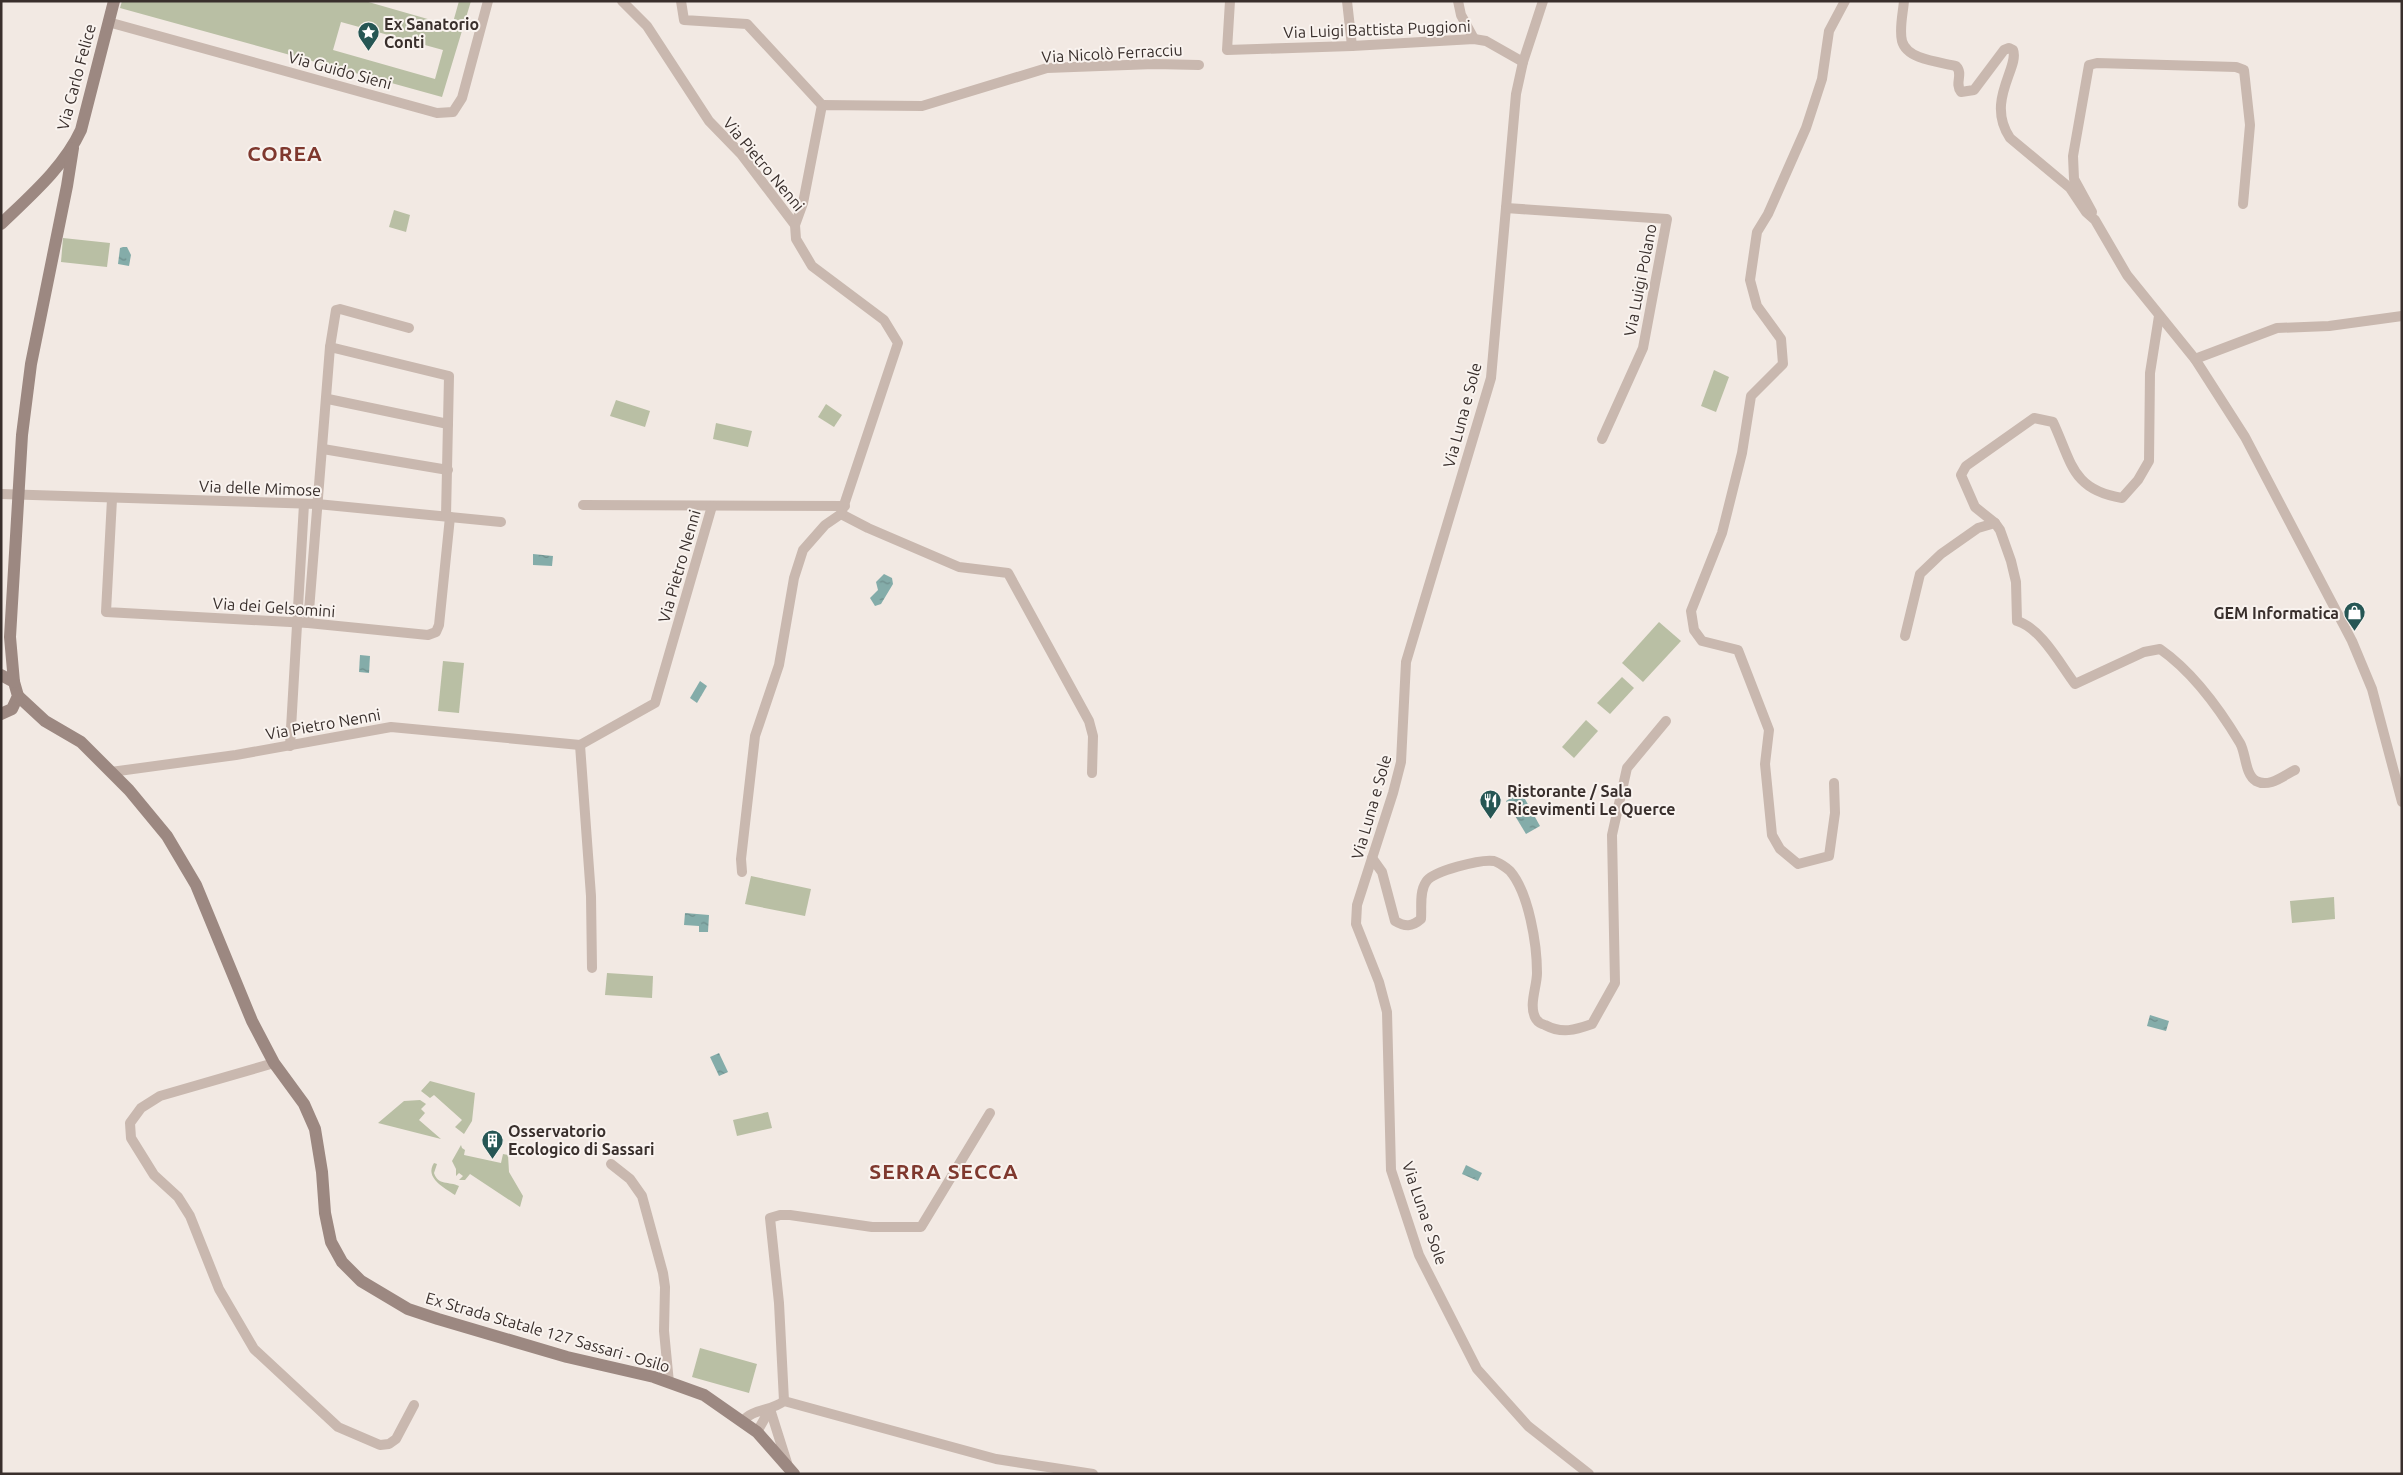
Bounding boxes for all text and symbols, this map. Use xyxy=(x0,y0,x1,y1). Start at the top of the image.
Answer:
place label: Ex Sanatorio Conti xyxy=(384,15,479,51)
street label: Via Luigi Battista Puggioni xyxy=(1283,17,1471,41)
place icon: Ex Sanatorio Conti xyxy=(356,21,380,52)
street label: Via Carlo Felice xyxy=(53,22,99,132)
street label: Via Nicolò Ferracciu xyxy=(1041,40,1183,66)
street label: Via Guido Sieni xyxy=(286,48,394,92)
street label: Via Pietro Nenni xyxy=(720,114,808,214)
district label: COREA xyxy=(247,141,323,165)
street label: Via Luigi Polano xyxy=(1620,222,1660,338)
street label: Via Luna e Sole xyxy=(1439,360,1485,470)
street label: Via delle Mimose xyxy=(199,477,321,499)
street label: Via Pietro Nenni xyxy=(654,508,704,624)
street label: Via dei Gelsomini xyxy=(212,594,336,620)
shop icon: GEM Informatica xyxy=(2343,601,2367,632)
place label: GEM Informatica xyxy=(2213,604,2339,622)
street label: Via Pietro Nenni xyxy=(264,705,382,743)
street label: Via Luna e Sole xyxy=(1347,753,1395,861)
place label: Ristorante / Sala Ricevimenti Le Querce xyxy=(1507,782,1675,818)
restaurant icon: Ristorante / Sala Ricevimenti Le Querce xyxy=(1479,788,1503,819)
place label: Osservatorio Ecologico di Sassari xyxy=(508,1122,654,1158)
building icon: Osservatorio Ecologico di Sassari xyxy=(480,1128,504,1159)
district label: SERRA SECCA xyxy=(869,1159,1019,1183)
street label: Via Luna e Sole xyxy=(1399,1159,1451,1267)
street label: Ex Strada Statale 127 Sassari - Osilo xyxy=(424,1288,672,1376)

